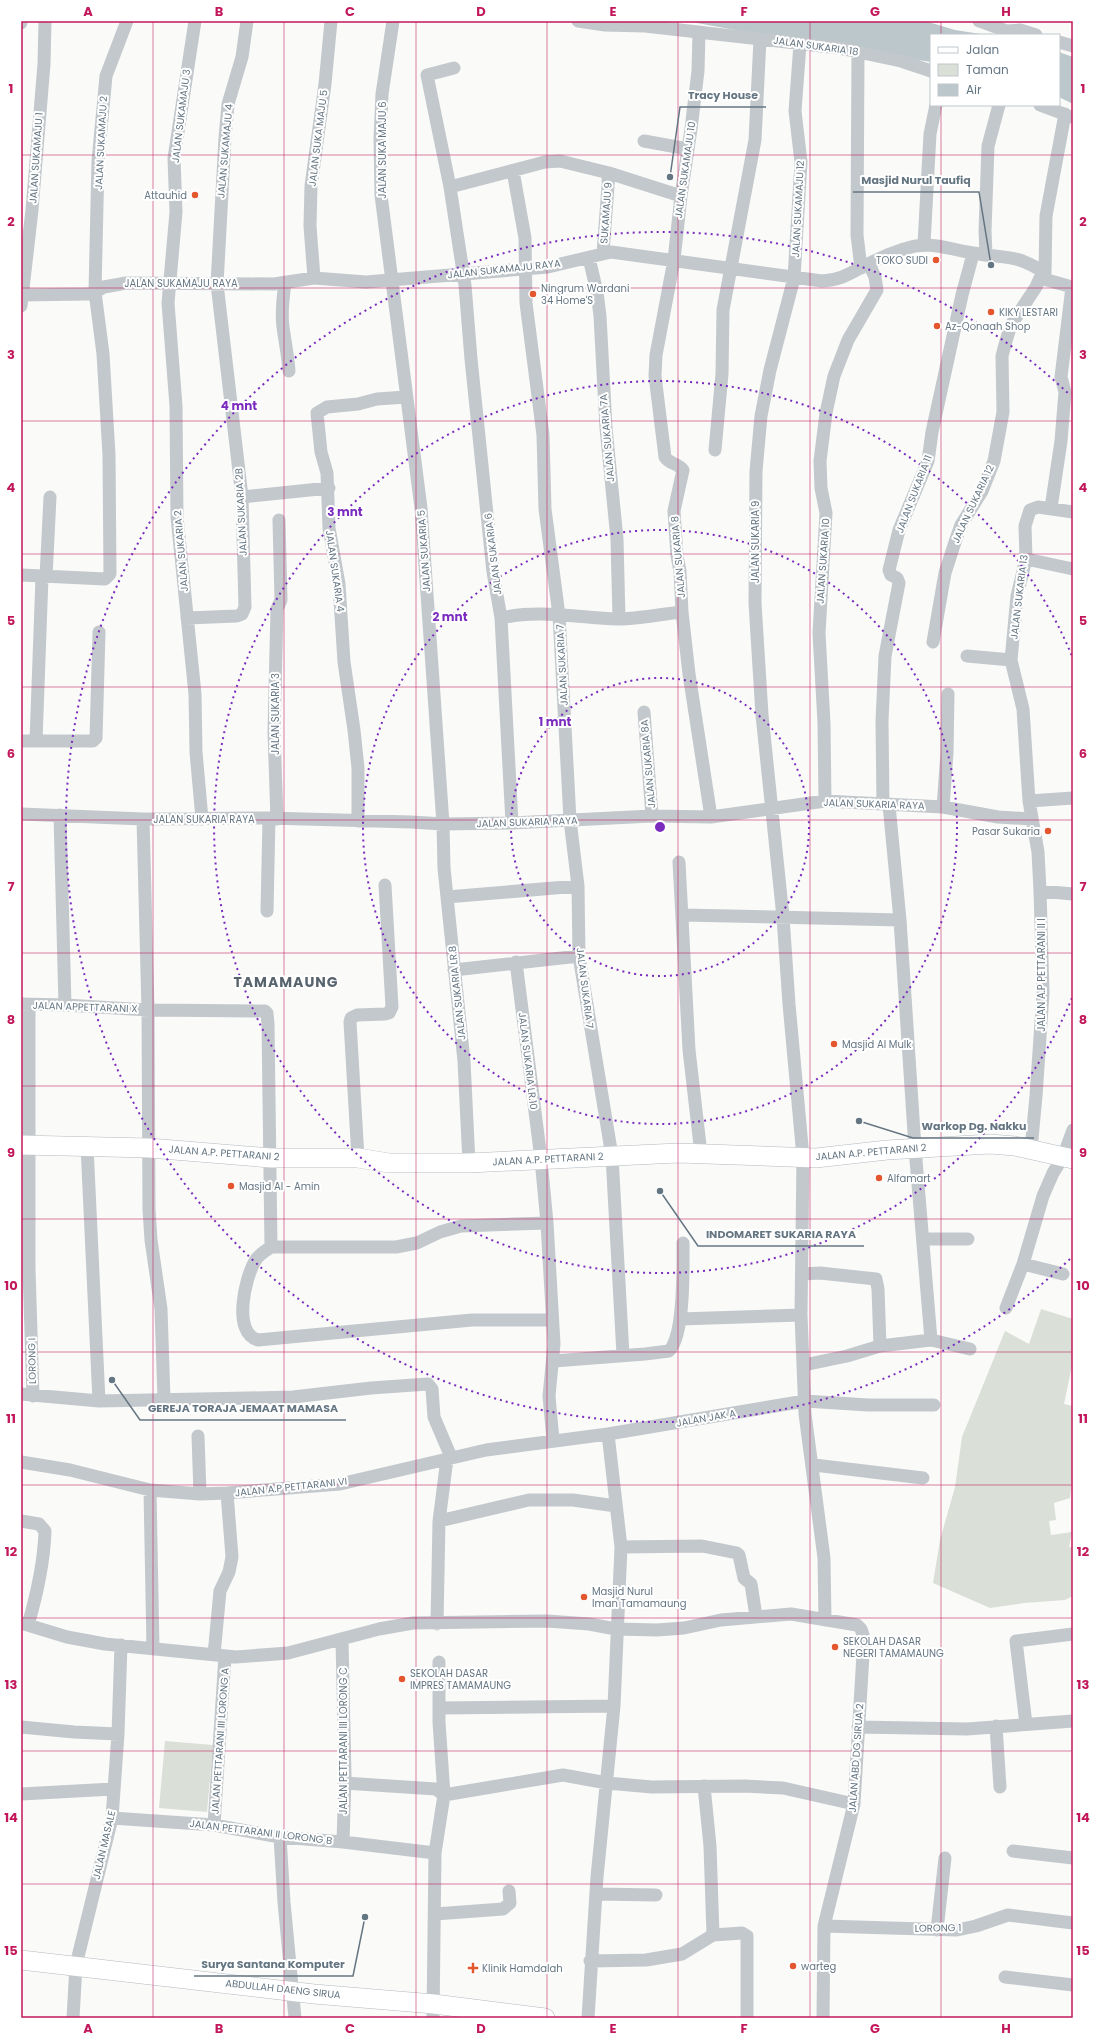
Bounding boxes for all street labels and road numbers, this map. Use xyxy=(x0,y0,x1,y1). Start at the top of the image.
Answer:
street label: JALAN SUKARIA 18 xyxy=(773,33,859,59)
street label: JALAN SUKAMAJU 3 xyxy=(168,68,194,164)
street label: JALAN SUKA MAJU 5 xyxy=(305,89,331,187)
street label: JALAN SUKAMAJU 2 xyxy=(91,95,111,190)
street label: JALAN SUKA MAJU 6 xyxy=(375,101,390,199)
street label: JALAN SUKAMAJU 4 xyxy=(213,103,237,199)
street label: JALAN SUKAMAJU 1 xyxy=(25,112,47,204)
street label: JALAN SUKAMAJU 10 xyxy=(671,121,699,219)
street label: JALAN SUKAMAJU 12 xyxy=(788,160,808,258)
street label: SUKAMAJU 9 xyxy=(596,182,616,244)
street label: JALAN SUKAMAJU RAYA xyxy=(447,256,562,282)
street label: JALAN SUKAMAJU RAYA xyxy=(124,276,238,291)
street label: JALAN SUKARIA 7A xyxy=(596,393,618,483)
street label: JALAN SUKARIA 11 xyxy=(892,453,936,535)
street label: JALAN SUKARIA 12 xyxy=(948,462,998,546)
street label: JALAN SUKARIA 2B xyxy=(231,468,251,556)
street label: JALAN SUKARIA 9 xyxy=(748,501,763,583)
street label: JALAN SUKARIA 2 xyxy=(170,509,192,592)
street label: JALAN SUKARIA 5 xyxy=(414,509,434,593)
street label: JALAN SUKARIA 6 xyxy=(481,512,505,596)
street label: JALAN SUKARIA 8 xyxy=(667,515,689,599)
street label: JALAN SUKARIA 10 xyxy=(813,518,833,604)
street label: JALAN SUKARIA 4 xyxy=(322,529,348,613)
street label: JALAN SUKARIA 13 xyxy=(1006,554,1032,640)
street label: JALAN SUKARIA 7 xyxy=(552,623,572,706)
street label: JALAN SUKARIA 3 xyxy=(268,673,283,755)
street label: JALAN SUKARIA 8A xyxy=(637,719,659,809)
street label: JALAN SUKARIA RAYA xyxy=(823,795,925,813)
street label: JALAN SUKARIA RAYA xyxy=(153,812,255,827)
street label: JALAN SUKARIA RAYA xyxy=(476,813,578,831)
street label: JALAN A.P PETTARANI II I xyxy=(1034,918,1049,1032)
street label: JALAN SUKARIA LR.8 xyxy=(445,945,469,1041)
street label: JALAN SUKARIA 7 xyxy=(573,947,597,1030)
street label: JALAN APPETTARANI X xyxy=(32,998,138,1016)
street label: JALAN SUKARIA LR.10 xyxy=(515,1011,541,1111)
street label: JALAN A.P. PETTARANI 2 xyxy=(815,1140,927,1164)
street label: JALAN A.P. PETTARANI 2 xyxy=(168,1142,280,1164)
street label: JALAN A.P. PETTARANI 2 xyxy=(492,1149,604,1169)
street label: LORONG I xyxy=(24,1338,40,1384)
street label: JALAN JAK A xyxy=(675,1405,737,1431)
street label: JALAN A.P PETTARANI VI xyxy=(234,1474,348,1500)
street label: JALAN PETTARANI III LORONG A xyxy=(207,1667,233,1815)
street label: JALAN PETTARANI III LORONG C xyxy=(336,1667,351,1815)
street label: JALAN ABD DG SIRUA 2 xyxy=(845,1703,867,1813)
street label: JALAN MASALE xyxy=(89,1809,119,1881)
street label: JALAN PETTARANI II LORONG B xyxy=(189,1816,333,1848)
street label: LORONG 1 xyxy=(914,1920,962,1936)
street label: ABDULLAH DAENG SIRUA xyxy=(225,1975,342,2003)

